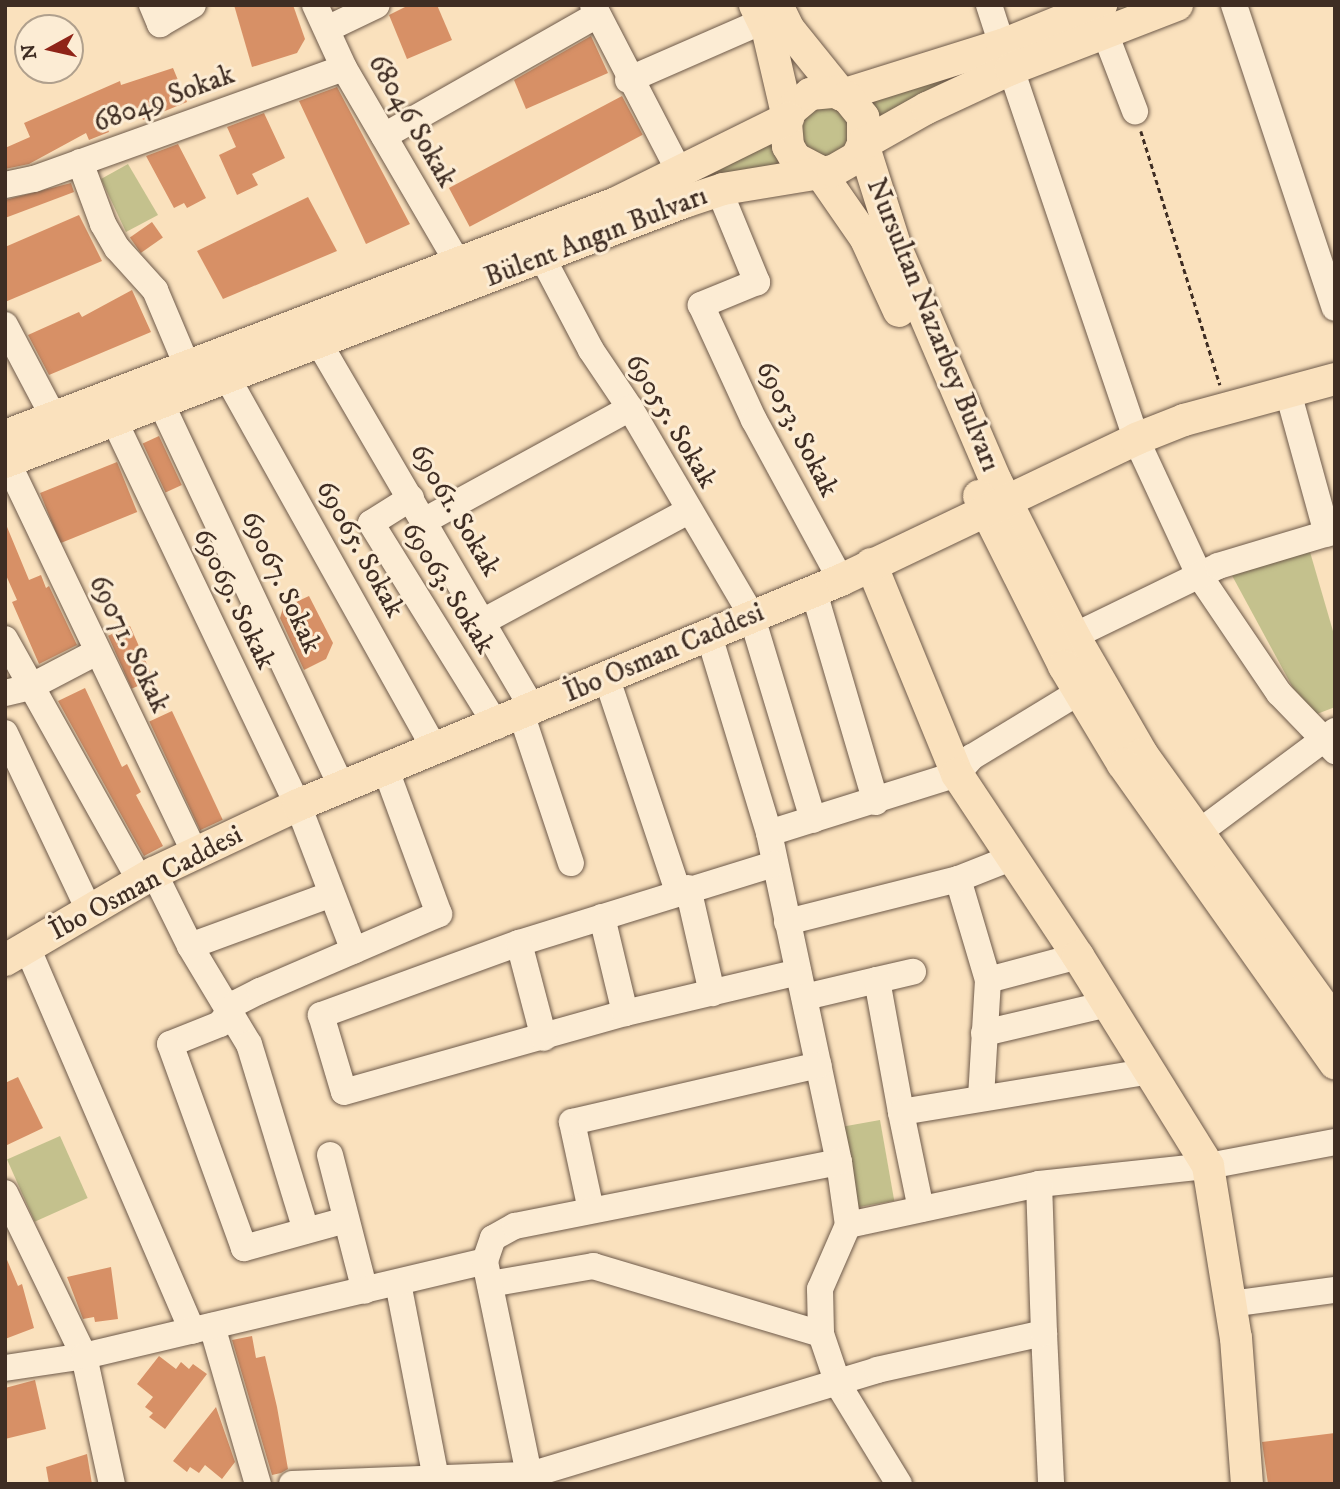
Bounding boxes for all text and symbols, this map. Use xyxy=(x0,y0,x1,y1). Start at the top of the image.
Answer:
north arrow xyxy=(14,14,84,84)
text: N xyxy=(17,42,42,61)
street label: 68046 Sokak xyxy=(360,48,464,194)
street label: 68049 Sokak xyxy=(89,58,239,140)
street label: Nursultan Nazarbey Bulvarı xyxy=(859,174,1007,476)
street label: Bülent Angın Bulvarı xyxy=(480,179,712,295)
street label: 69055. Sokak xyxy=(618,348,724,494)
street label: 69053. Sokak xyxy=(748,355,846,503)
street label: 69061. Sokak xyxy=(402,438,508,582)
street label: 69065. Sokak xyxy=(309,474,411,624)
street label: 69067. Sokak xyxy=(233,505,329,659)
street label: 69063. Sokak xyxy=(394,516,502,660)
street label: 69069. Sokak xyxy=(185,523,283,675)
street label: 69071. Sokak xyxy=(81,570,177,718)
street label: İbo Osman Caddesi xyxy=(559,596,769,710)
street label: İbo Osman Caddesi xyxy=(44,818,248,948)

